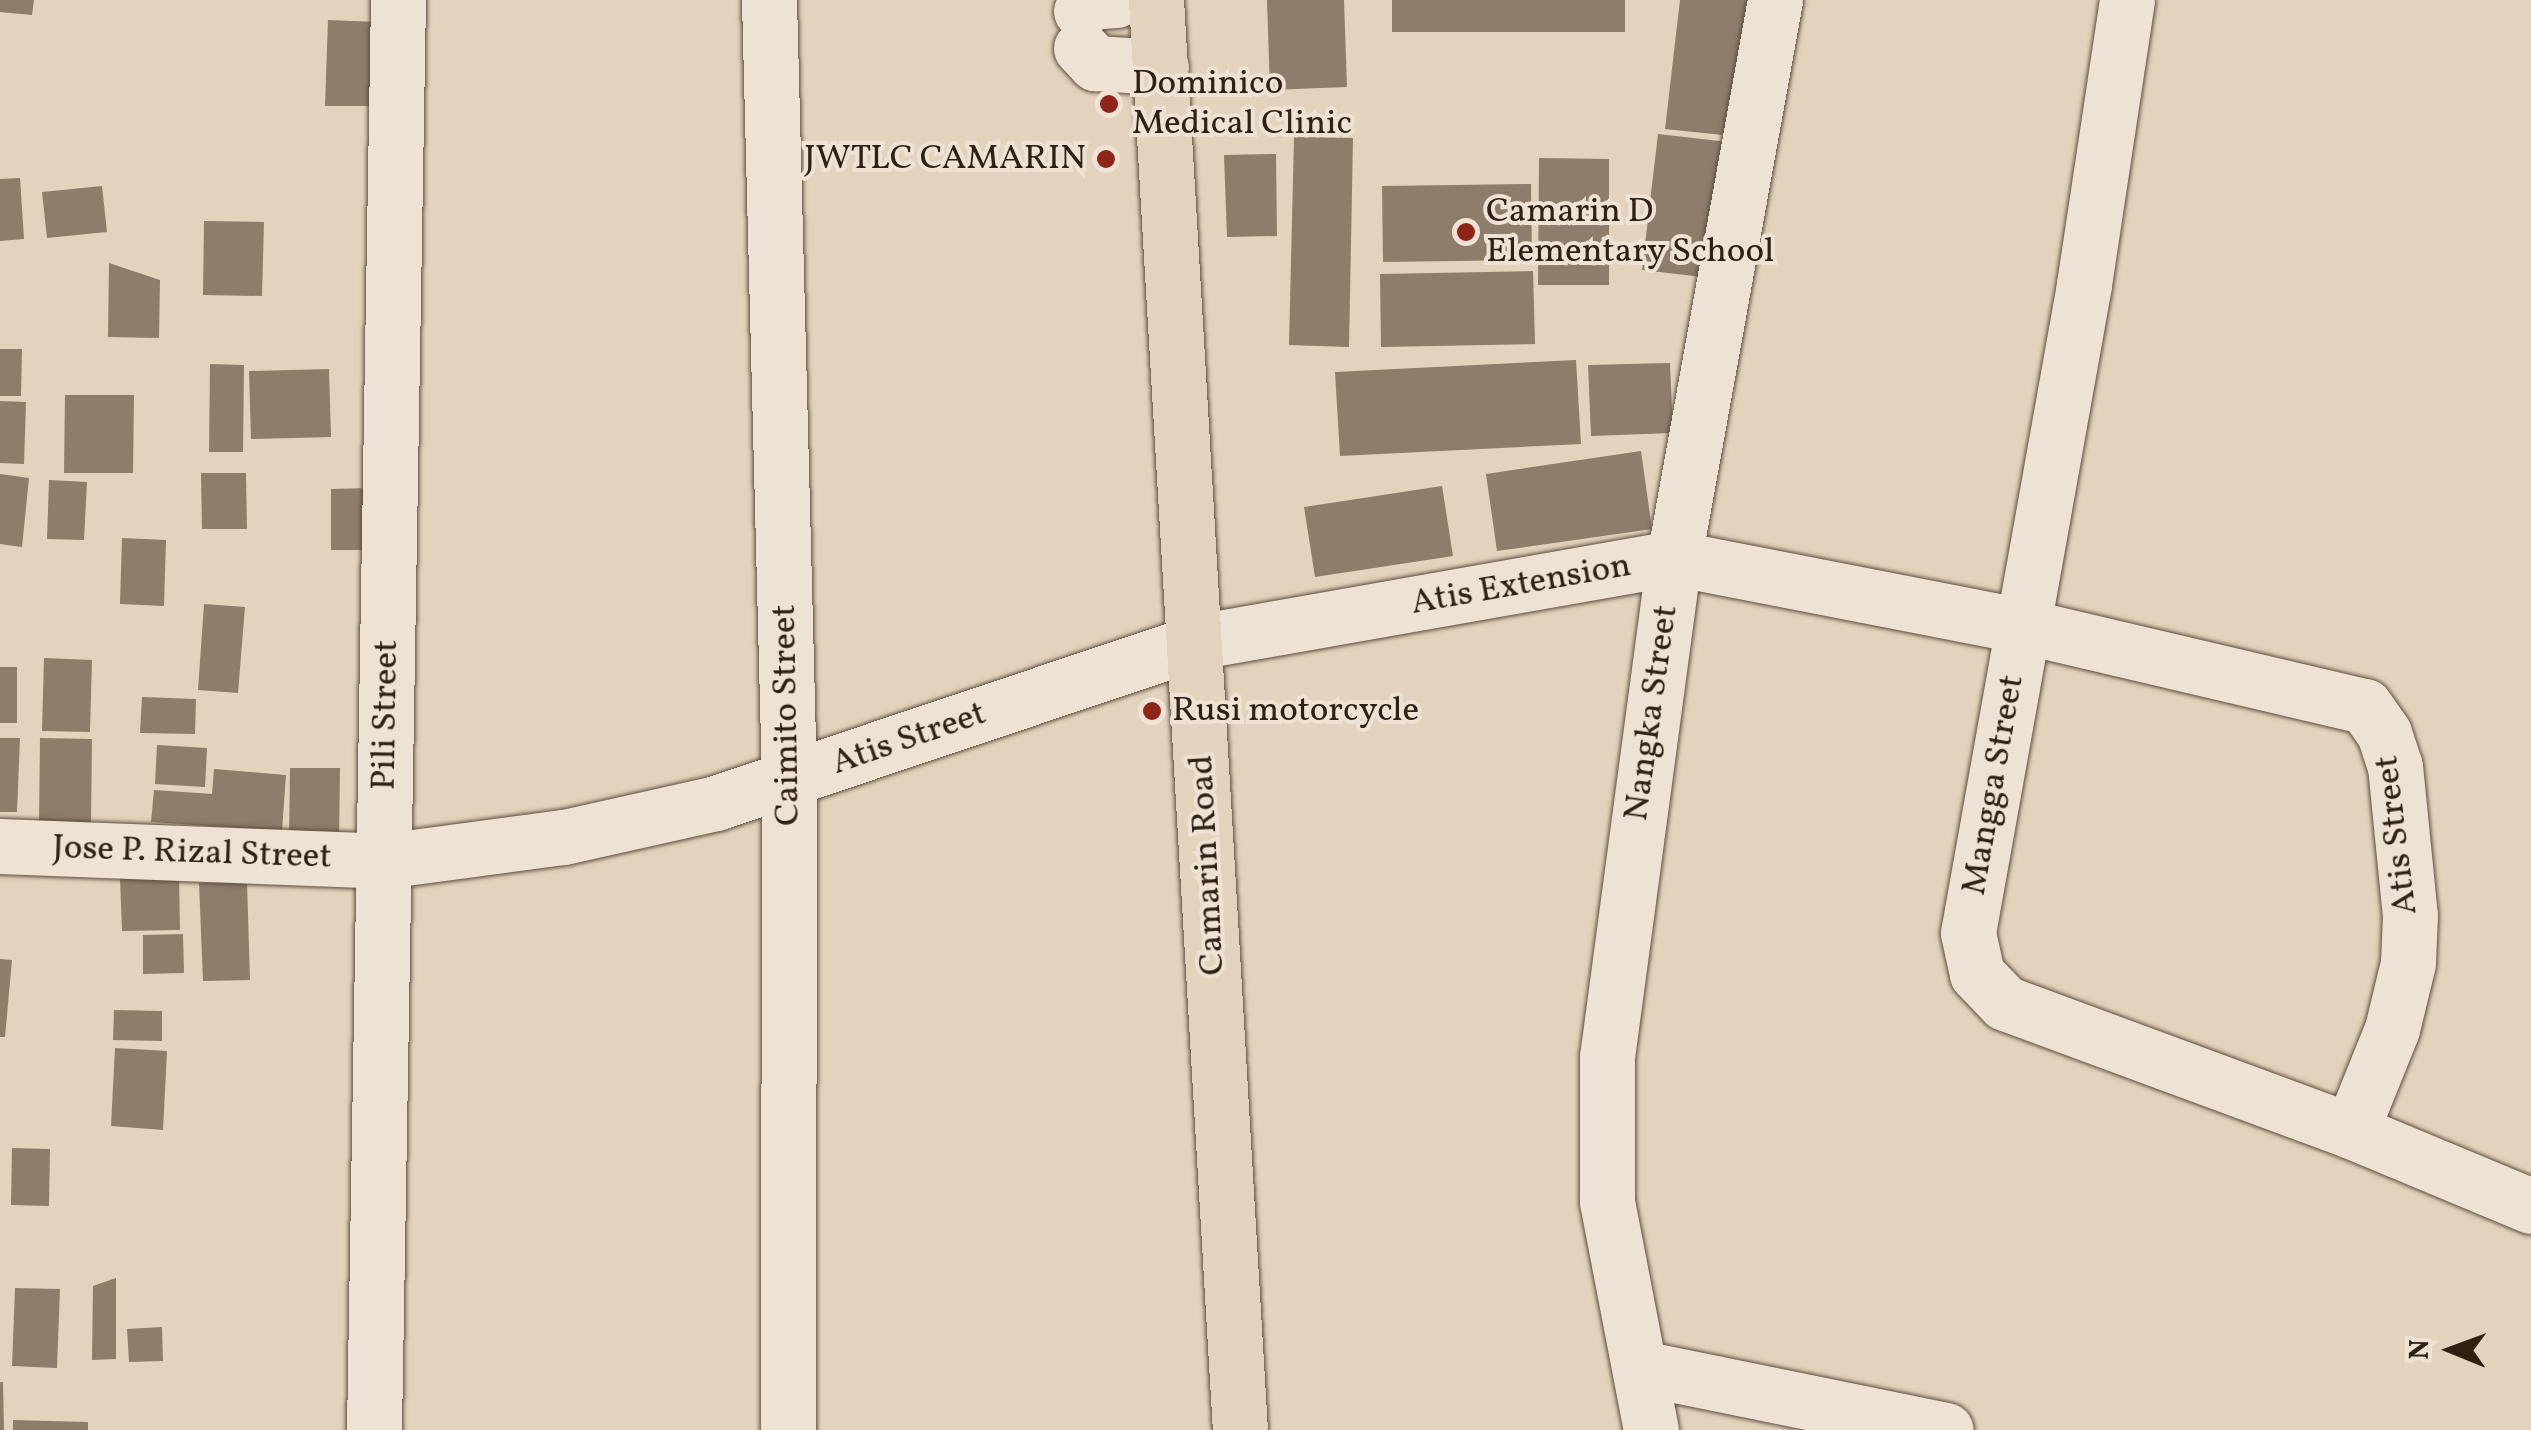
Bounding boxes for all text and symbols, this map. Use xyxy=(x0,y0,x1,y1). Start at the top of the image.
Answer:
place label: Dominico Medical Clinic xyxy=(1132,63,1352,145)
marker: Dominico Medical Clinic xyxy=(1096,91,1122,117)
place label: JWTLC CAMARIN xyxy=(804,138,1086,180)
marker: JWTLC CAMARIN xyxy=(1095,148,1117,170)
place label: Camarin D Elementary School xyxy=(1486,191,1775,273)
marker: Camarin D Elementary School xyxy=(1455,221,1477,243)
street label: Atis Extension xyxy=(1408,545,1634,625)
street label: Nangka Street xyxy=(1616,602,1688,824)
street label: Caimito Street xyxy=(764,604,810,826)
street label: Pili Street xyxy=(364,639,408,791)
street label: Mangga Street xyxy=(1954,672,2034,898)
place label: Rusi motorcycle xyxy=(1172,690,1419,732)
street label: Atis Street xyxy=(826,693,992,785)
marker: Rusi motorcycle xyxy=(1141,700,1163,722)
street label: Atis Street xyxy=(2366,753,2428,917)
street label: Camarin Road xyxy=(1181,754,1235,976)
street label: Jose P. Rizal Street xyxy=(52,827,332,879)
north arrow xyxy=(2401,1300,2501,1400)
text: N xyxy=(2401,1339,2440,1360)

